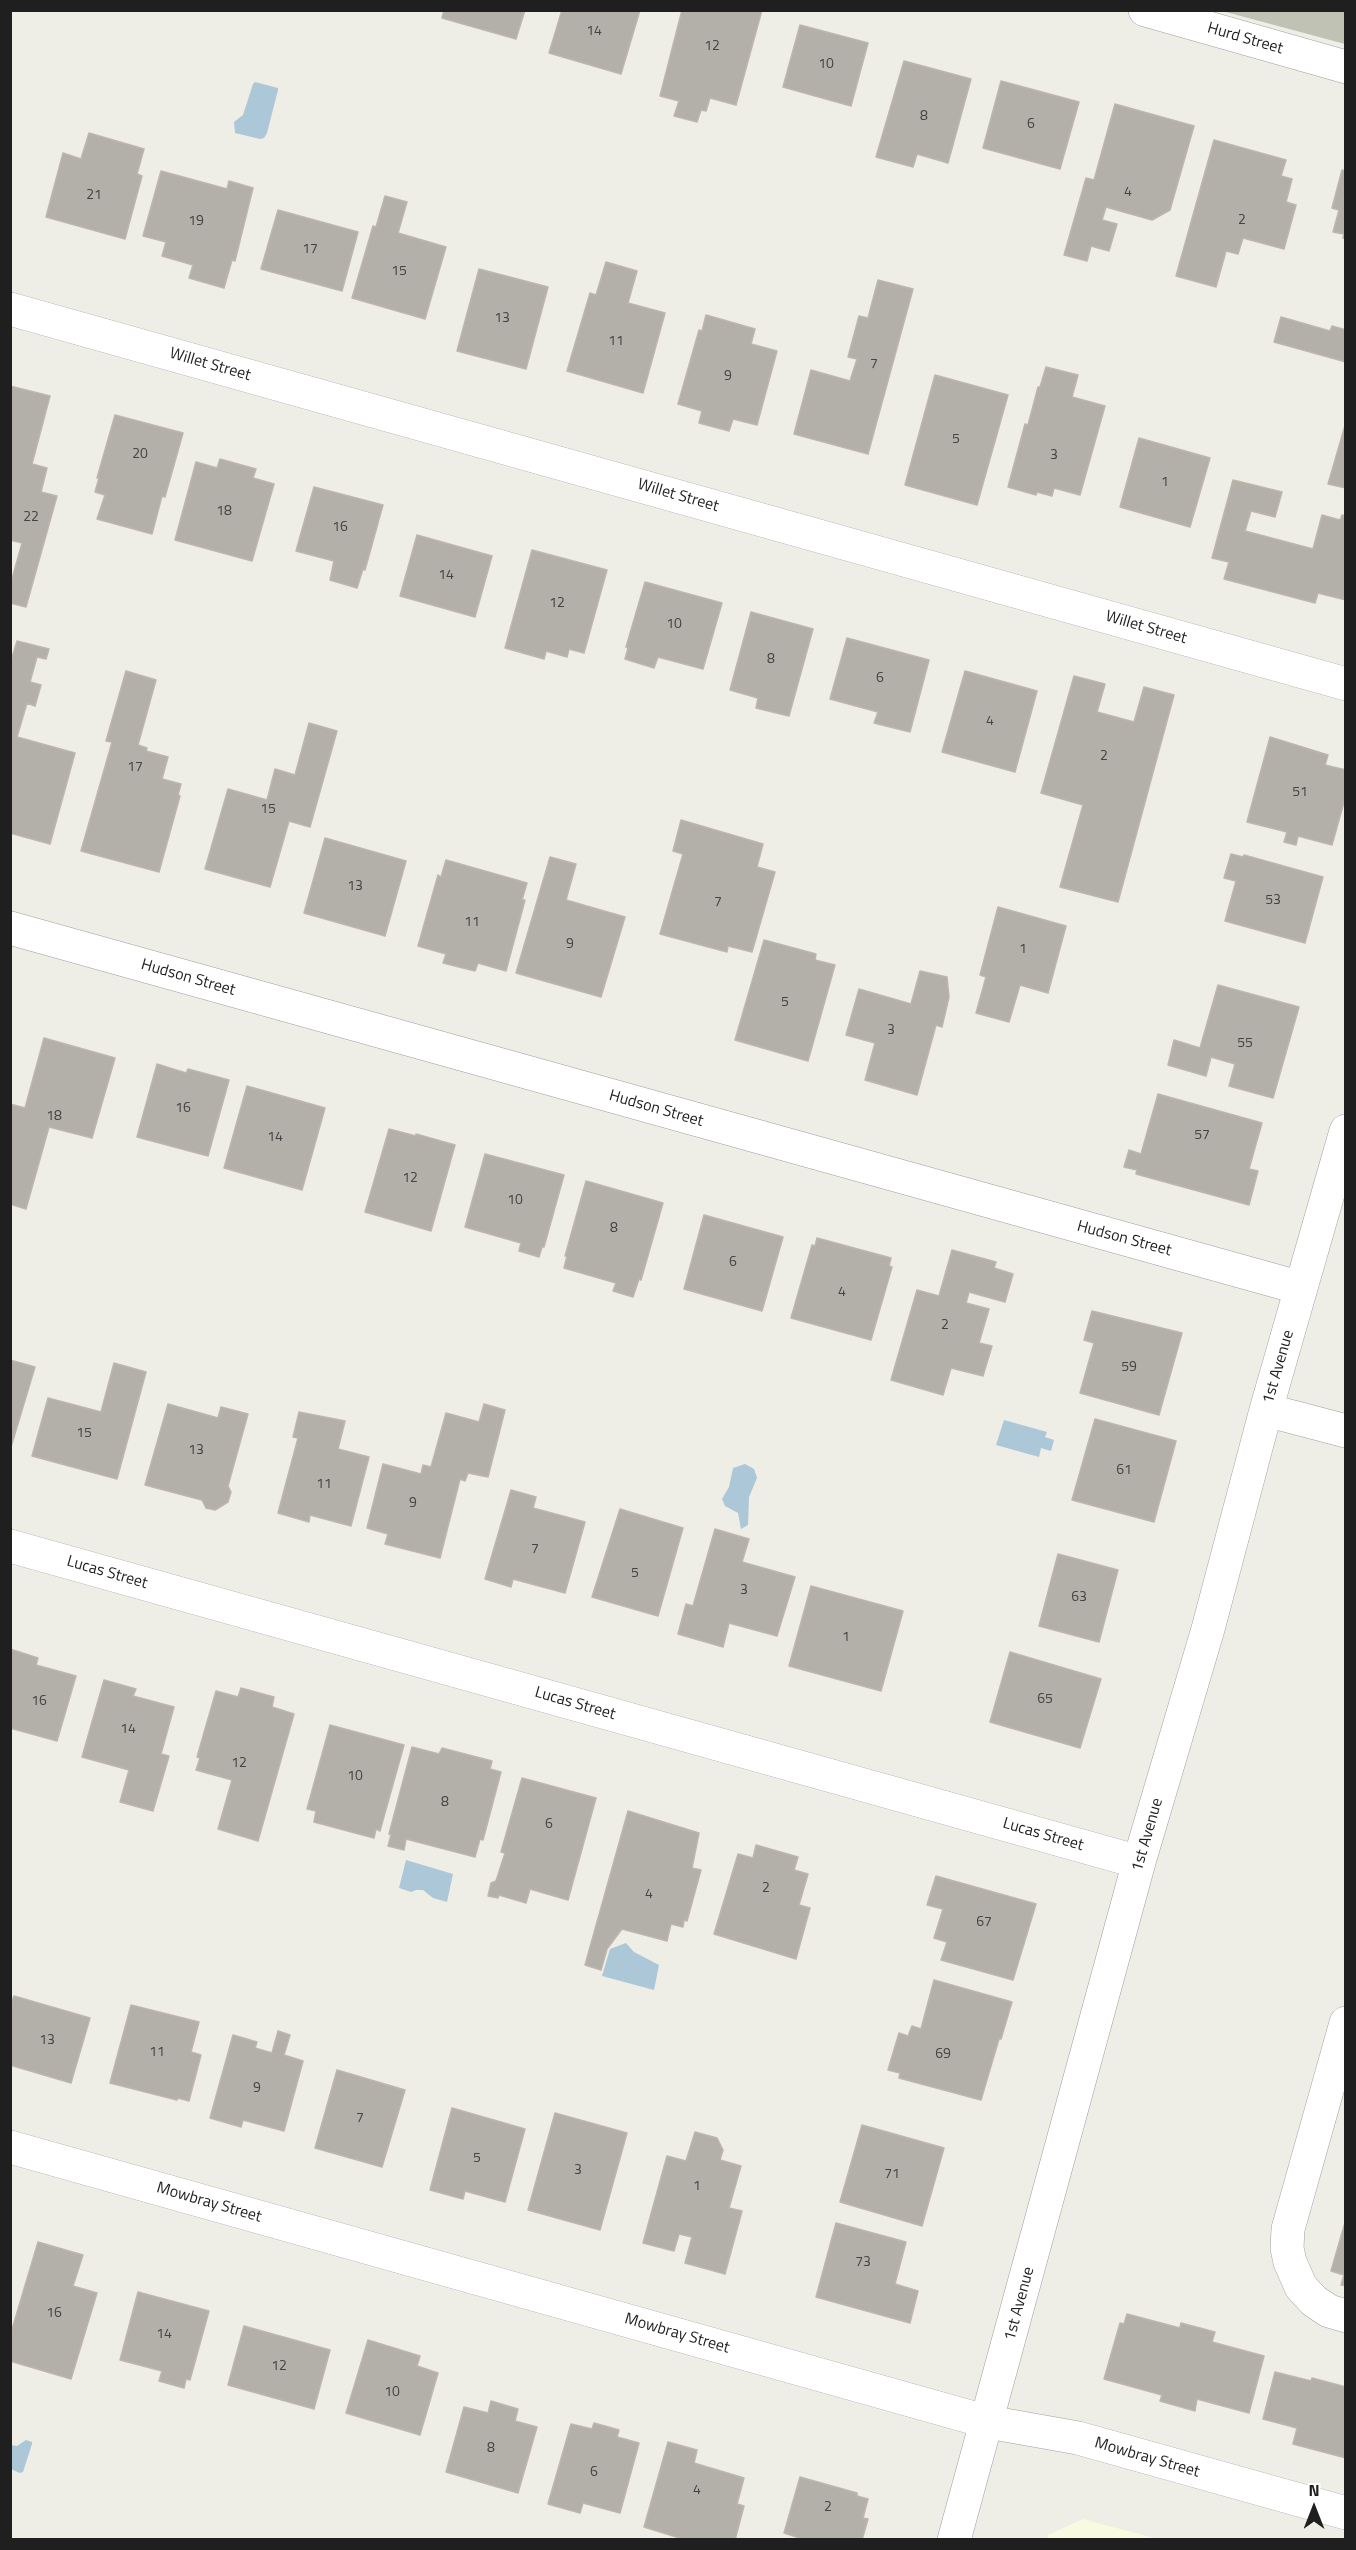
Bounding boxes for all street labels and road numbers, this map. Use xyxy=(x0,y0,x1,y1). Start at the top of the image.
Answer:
street label: Hurd Street xyxy=(1205,19,1285,59)
street label: Willet Street xyxy=(167,344,253,386)
street label: Willet Street xyxy=(635,475,721,517)
street label: Willet Street xyxy=(1103,607,1189,649)
street label: Hudson Street xyxy=(139,955,237,1001)
street label: Hudson Street xyxy=(607,1086,705,1132)
street label: Hudson Street xyxy=(1075,1217,1173,1261)
street label: 1st Avenue xyxy=(1259,1328,1299,1406)
street label: Lucas Street xyxy=(64,1552,150,1594)
street label: Lucas Street xyxy=(532,1683,618,1725)
street label: 1st Avenue xyxy=(1128,1796,1168,1874)
street label: Lucas Street xyxy=(1000,1814,1086,1856)
street label: Mowbray Street xyxy=(154,2179,264,2227)
street label: 1st Avenue xyxy=(1001,2265,1039,2343)
street label: Mowbray Street xyxy=(622,2310,732,2358)
street label: Mowbray Street xyxy=(1092,2434,1202,2482)

